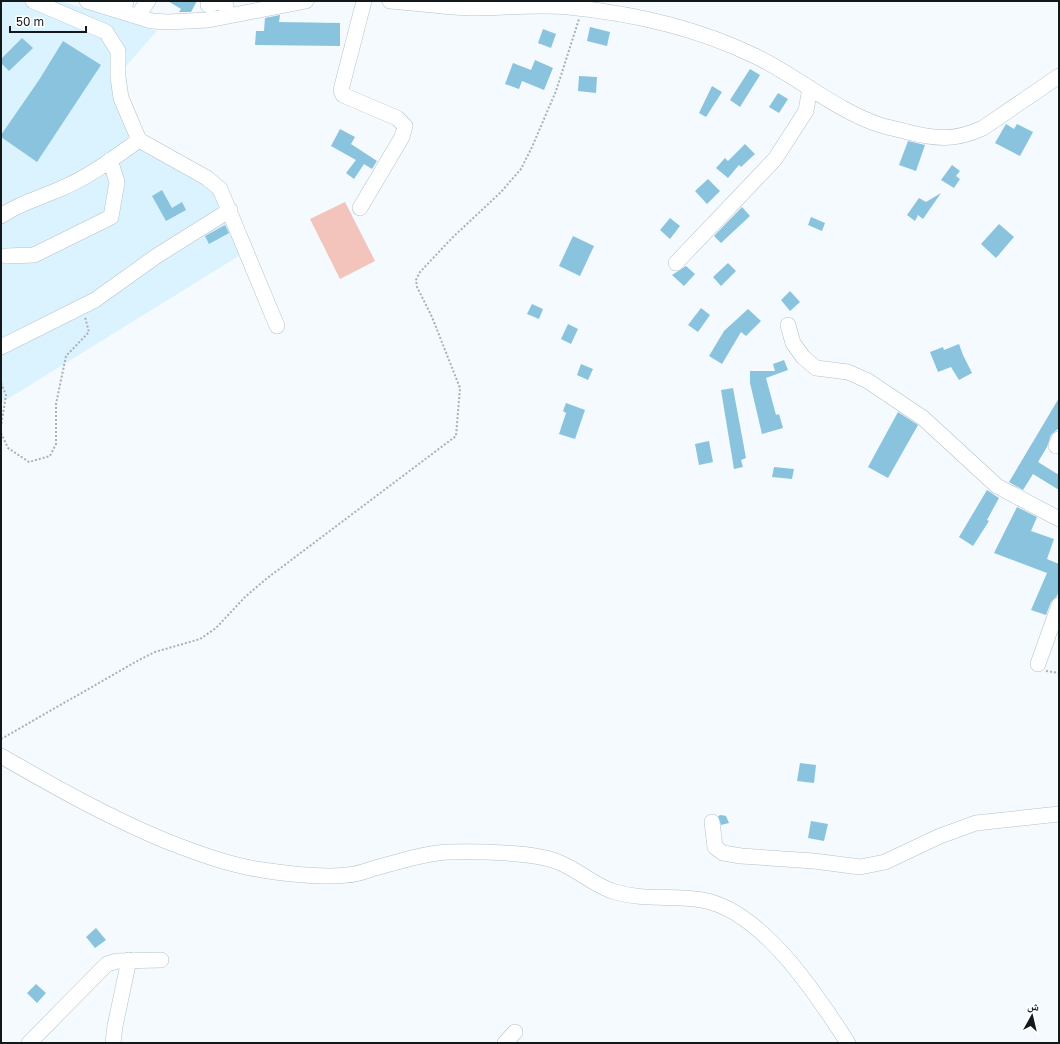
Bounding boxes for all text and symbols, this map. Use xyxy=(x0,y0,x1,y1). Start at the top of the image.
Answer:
scale bar xyxy=(10,8,86,34)
text: 50 m xyxy=(16,14,44,29)
north arrow xyxy=(1012,996,1052,1036)
text: ش xyxy=(1026,998,1040,1015)

